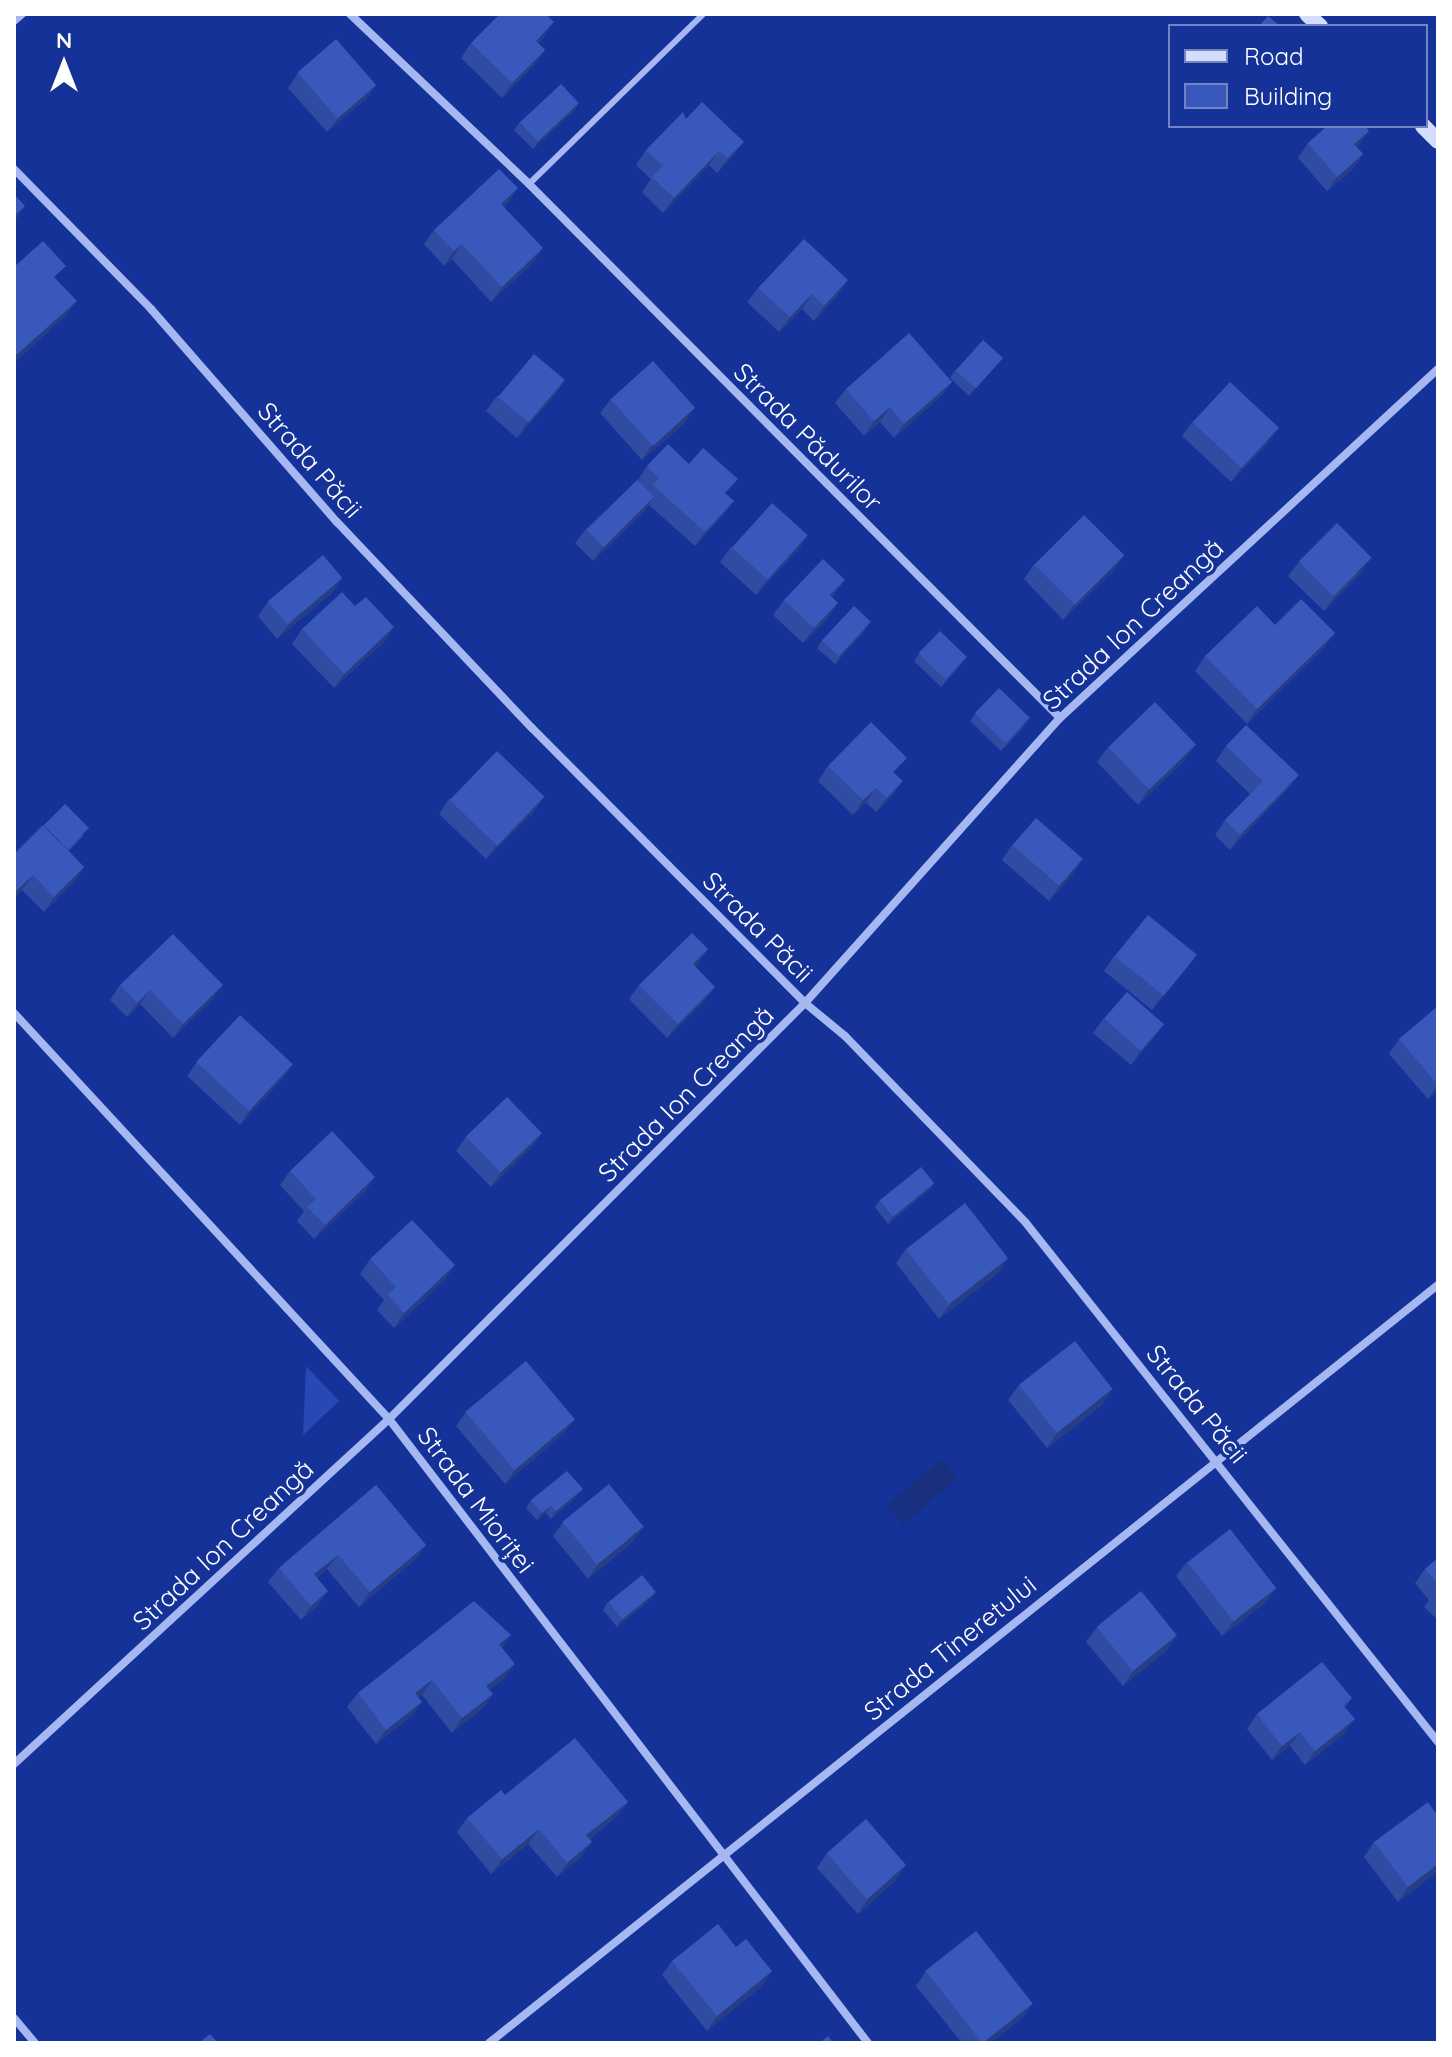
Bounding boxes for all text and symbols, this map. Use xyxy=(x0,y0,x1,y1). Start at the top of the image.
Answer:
north arrow xyxy=(24,24,104,104)
legend xyxy=(1168,24,1428,128)
text: N xyxy=(56,26,72,54)
text: Road xyxy=(1244,41,1304,71)
text: Building xyxy=(1244,81,1332,111)
street label: Strada Pădurilor xyxy=(727,356,889,518)
street label: Strada Păcii xyxy=(251,396,369,524)
street label: Strada Ion Creangă xyxy=(1036,532,1230,716)
street label: Strada Păcii xyxy=(696,865,820,989)
street label: Strada Ion Creangă xyxy=(592,1000,780,1188)
street label: Strada Păcii xyxy=(1140,1339,1254,1469)
street label: Strada Mioriței xyxy=(411,1421,541,1579)
street label: Strada Ion Creangă xyxy=(126,1453,320,1637)
street label: Strada Tineretului xyxy=(858,1569,1042,1727)

